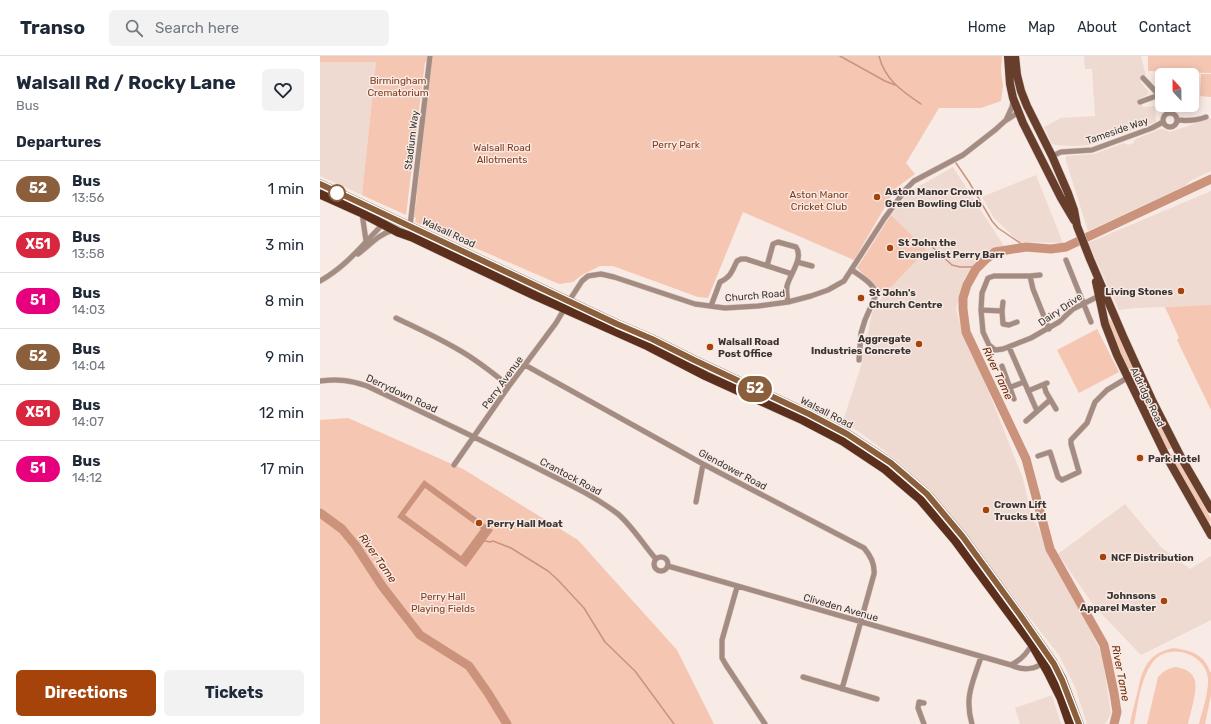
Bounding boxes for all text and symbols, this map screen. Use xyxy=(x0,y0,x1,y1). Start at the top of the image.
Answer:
search box xyxy=(109,10,389,46)
text: Transo xyxy=(20,16,85,39)
icon: search xyxy=(123,17,145,39)
text: Search here xyxy=(155,19,239,37)
text: Home xyxy=(968,19,1006,36)
text: Map xyxy=(1028,19,1055,36)
text: About xyxy=(1077,19,1117,36)
text: Contact xyxy=(1139,19,1191,36)
north arrow xyxy=(1155,68,1199,112)
map controls xyxy=(1155,68,1199,112)
button: heart xyxy=(262,69,304,111)
text: Walsall Rd / Rocky Lane xyxy=(16,71,236,94)
park label: Birmingham Crematorium xyxy=(367,75,429,99)
text: Bus xyxy=(16,98,39,113)
street label: Stadium Way xyxy=(402,109,422,171)
street label: Tameside Way xyxy=(1085,115,1150,147)
text: Departures xyxy=(16,133,101,151)
park label: Perry Park xyxy=(652,139,701,151)
park label: Walsall Road Allotments xyxy=(473,142,531,166)
text: Bus xyxy=(72,172,100,190)
text: 52 xyxy=(29,180,47,197)
text: 1 min xyxy=(268,180,304,198)
unlabelled marker xyxy=(328,184,346,202)
place label: Aston Manor Crown Green Bowling Club xyxy=(885,186,982,210)
park label: Aston Manor Cricket Club xyxy=(789,189,849,213)
text: 13:56 xyxy=(72,190,104,205)
marker: Aston Manor Crown Green Bowling Club xyxy=(872,192,882,202)
street label: Walsall Road xyxy=(420,215,477,250)
text: Bus xyxy=(72,228,100,246)
text: X51 xyxy=(25,236,51,253)
text: 3 min xyxy=(265,236,304,254)
place label: St John the Evangelist Perry Barr xyxy=(898,237,1005,261)
marker: St John the Evangelist Perry Barr xyxy=(885,243,895,253)
text: 13:58 xyxy=(72,246,105,261)
text: Bus xyxy=(72,284,100,302)
place label: Living Stones xyxy=(1105,286,1173,298)
marker: Living Stones xyxy=(1176,286,1186,296)
street label: Church Road xyxy=(725,287,786,305)
place label: St John's Church Centre xyxy=(869,287,942,311)
street label: Dairy Drive xyxy=(1036,291,1085,329)
text: 51 xyxy=(30,292,46,309)
text: 8 min xyxy=(265,292,304,310)
marker: St John's Church Centre xyxy=(856,293,866,303)
text: 14:03 xyxy=(72,302,105,317)
place label: Aggregate Industries Concrete xyxy=(811,333,911,357)
place label: Walsall Road Post Office xyxy=(718,336,779,360)
marker: Aggregate Industries Concrete xyxy=(914,339,924,349)
text: Bus xyxy=(72,340,100,358)
marker: Walsall Road Post Office xyxy=(705,342,715,352)
water label: River Tame xyxy=(980,345,1015,402)
text: 52 xyxy=(29,348,47,365)
text: 9 min xyxy=(265,348,304,366)
street label: Perry Avenue xyxy=(480,354,526,411)
text: 14:04 xyxy=(72,358,105,373)
street label: Aldridge Road xyxy=(1127,366,1167,429)
street label: Derrydown Road xyxy=(364,372,439,416)
line badge: 52 xyxy=(737,376,773,402)
text: 52 xyxy=(746,380,764,397)
street label: Walsall Road xyxy=(798,395,855,431)
text: Bus xyxy=(72,396,100,414)
text: X51 xyxy=(25,404,51,421)
text: 12 min xyxy=(259,404,304,422)
text: 14:07 xyxy=(72,414,104,429)
street label: Glendower Road xyxy=(696,447,769,493)
text: Bus xyxy=(72,452,100,470)
marker: Park Hotel xyxy=(1135,453,1145,463)
place label: Park Hotel xyxy=(1148,453,1200,465)
street label: Crantock Road xyxy=(538,456,604,498)
text: 51 xyxy=(30,460,46,477)
text: 17 min xyxy=(260,460,304,478)
text: 14:12 xyxy=(72,470,102,485)
place label: Crown Lift Trucks Ltd xyxy=(994,499,1047,523)
marker: Crown Lift Trucks Ltd xyxy=(981,505,991,515)
marker: Perry Hall Moat xyxy=(474,518,484,528)
place label: Perry Hall Moat xyxy=(487,518,563,530)
water label: River Tame xyxy=(356,531,399,585)
marker: NCF Distribution xyxy=(1098,552,1108,562)
place label: NCF Distribution xyxy=(1111,552,1194,564)
place label: Johnsons Apparel Master xyxy=(1080,590,1156,614)
park label: Perry Hall Playing Fields xyxy=(411,591,475,615)
street label: Cliveden Avenue xyxy=(802,592,880,624)
marker: Johnsons Apparel Master xyxy=(1159,596,1169,606)
water label: River Tame xyxy=(1109,644,1132,702)
button: Directions xyxy=(16,670,156,716)
button: Tickets xyxy=(164,670,304,716)

